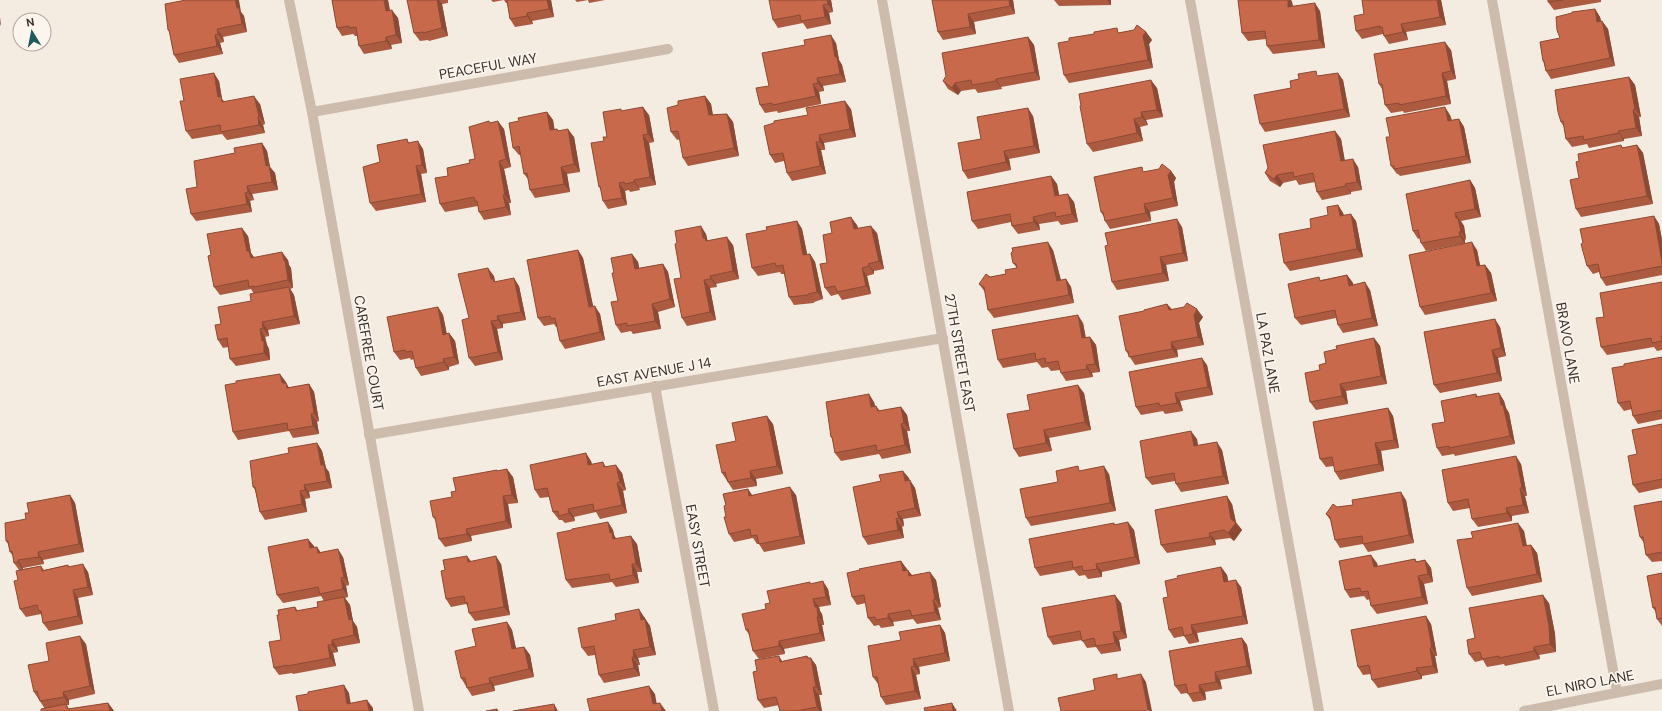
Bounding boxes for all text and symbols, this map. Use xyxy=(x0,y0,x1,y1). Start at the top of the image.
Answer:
north arrow xyxy=(12,12,52,52)
text: N xyxy=(25,15,35,30)
street label: PEACEFUL WAY xyxy=(437,49,539,83)
street label: 27TH STREET EAST xyxy=(941,292,979,414)
street label: CAREFREE COURT xyxy=(350,294,388,412)
street label: BRAVO LANE xyxy=(1552,301,1584,385)
street label: LA PAZ LANE xyxy=(1252,311,1284,395)
street label: EAST AVENUE J 14 xyxy=(595,353,713,391)
street label: EASY STREET xyxy=(682,503,714,589)
street label: EL NIRO LANE xyxy=(1545,666,1636,700)

